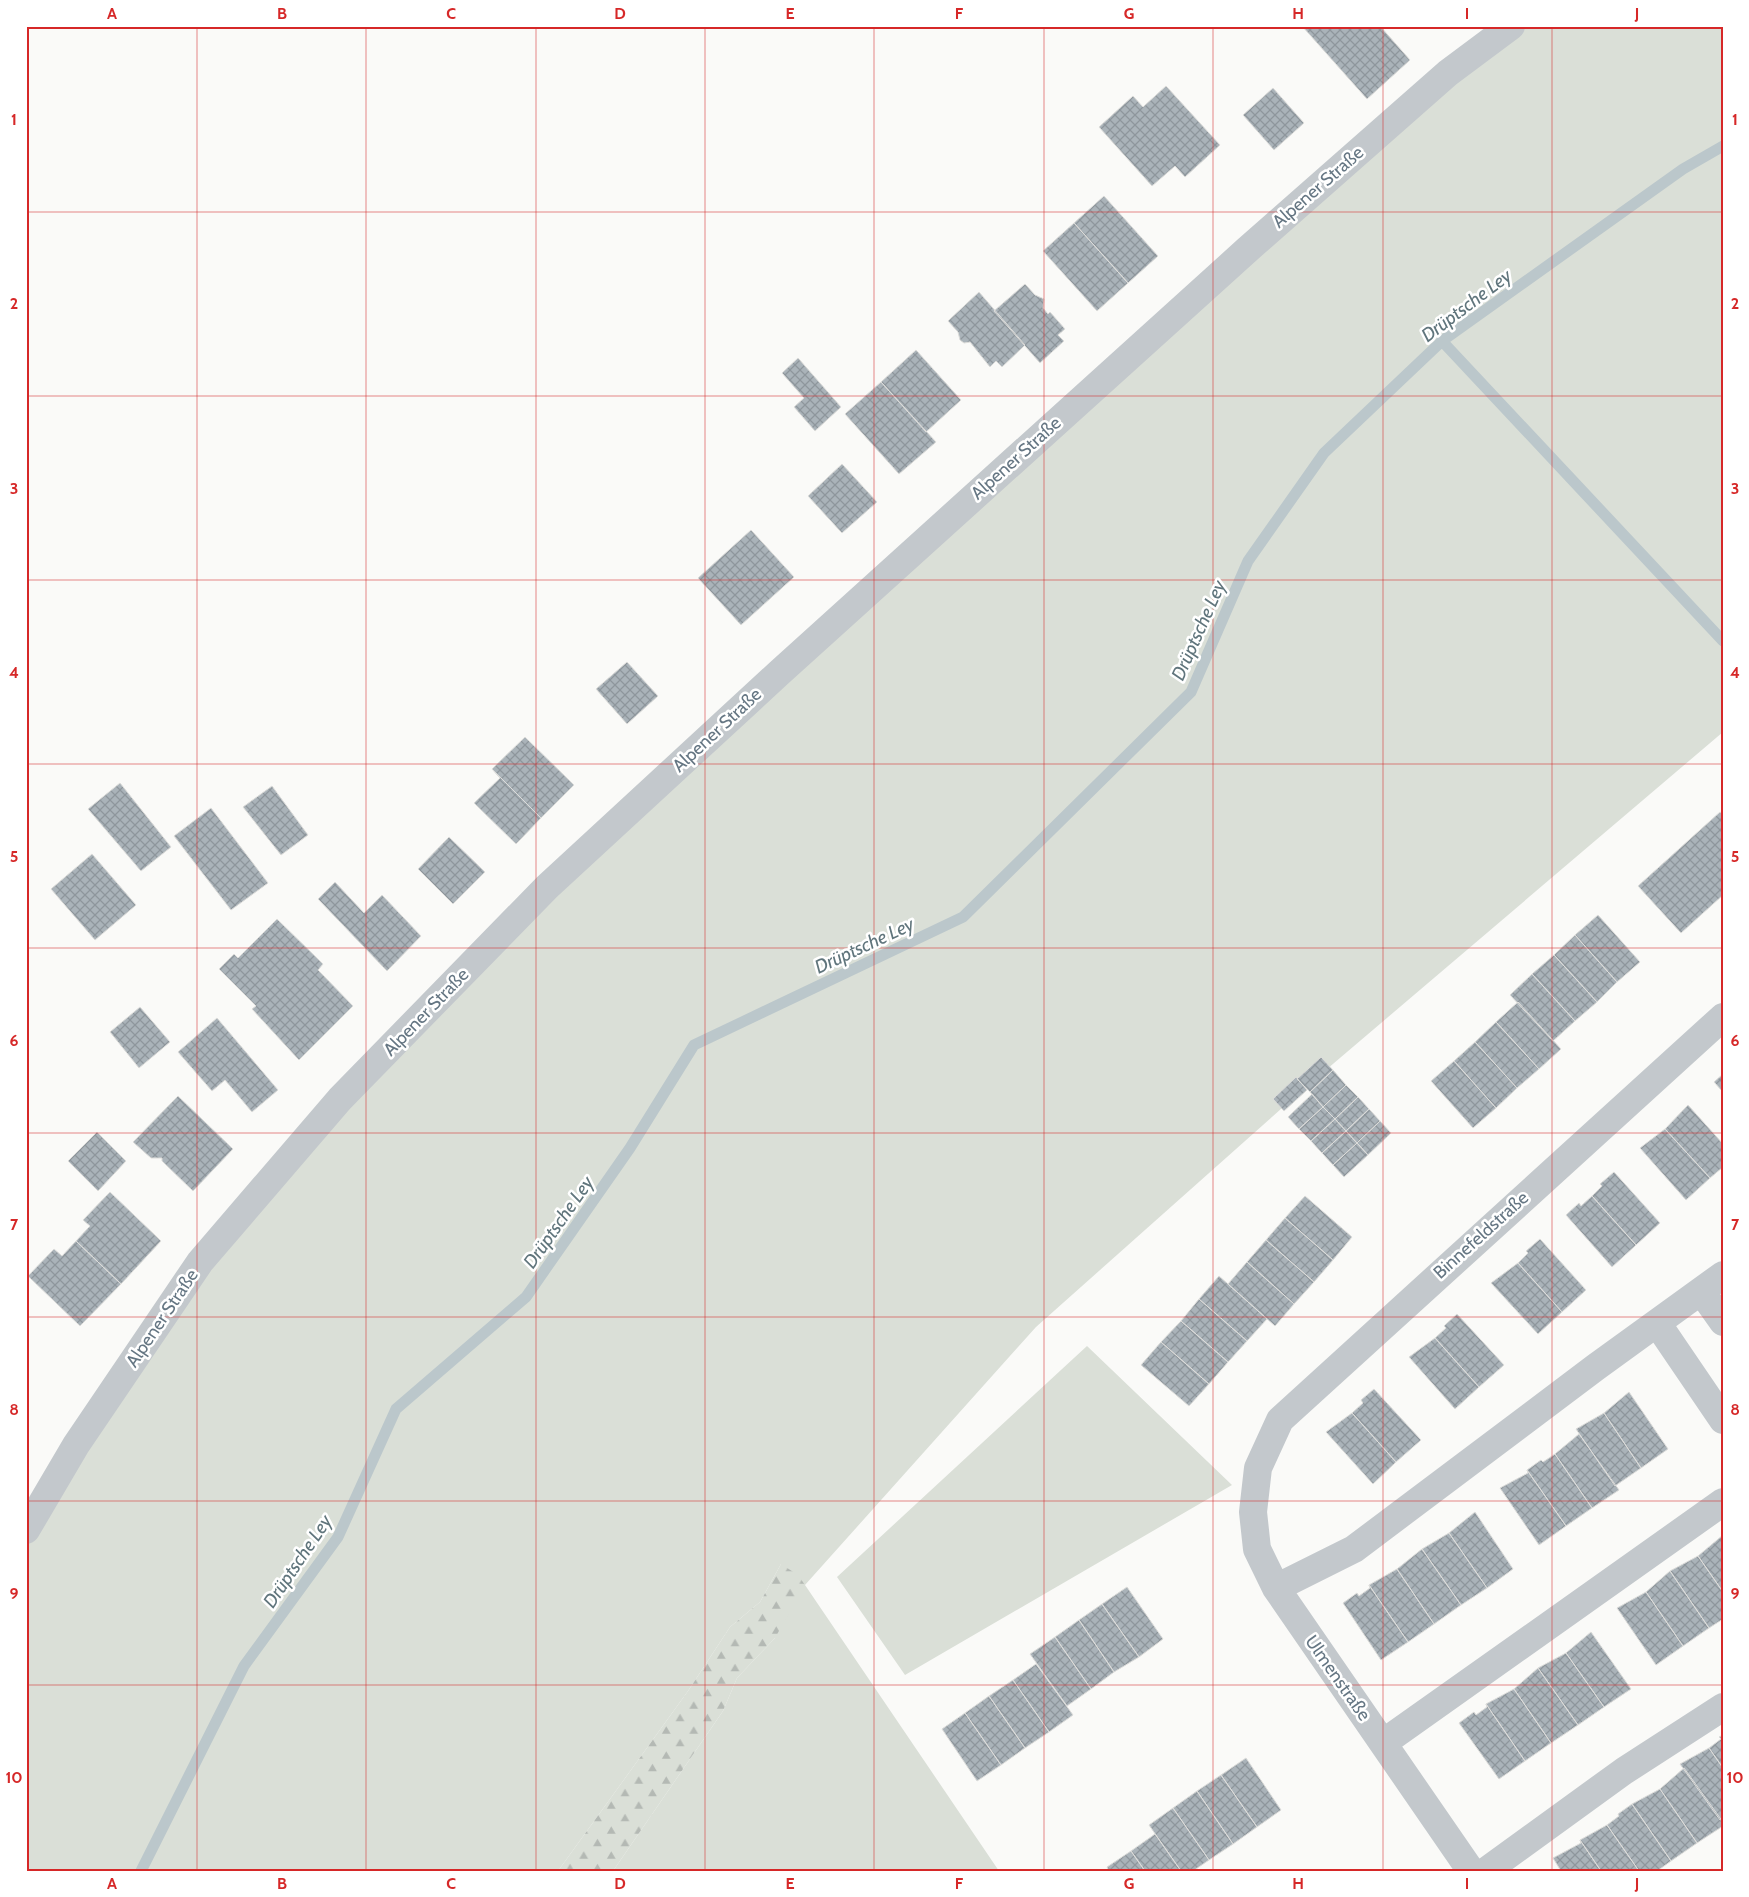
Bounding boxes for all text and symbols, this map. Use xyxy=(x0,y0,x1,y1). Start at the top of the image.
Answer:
text: A xyxy=(107,4,117,23)
text: B xyxy=(277,4,287,23)
text: C xyxy=(446,4,456,23)
text: D xyxy=(614,4,626,23)
text: E xyxy=(785,4,795,23)
text: F xyxy=(955,4,964,23)
text: G xyxy=(1124,4,1134,23)
text: H xyxy=(1292,4,1304,23)
text: I xyxy=(1465,4,1469,23)
text: J xyxy=(1634,4,1639,23)
text: 1 xyxy=(11,110,17,129)
text: 1 xyxy=(1732,110,1738,129)
street label: Alpener Straße xyxy=(1268,141,1368,233)
water label: Drüptsche Ley xyxy=(1417,263,1517,347)
text: 2 xyxy=(10,294,18,313)
text: 2 xyxy=(1731,294,1739,313)
street label: Alpener Straße xyxy=(966,412,1066,504)
text: 3 xyxy=(10,479,18,498)
text: 3 xyxy=(1731,479,1739,498)
water label: Drüptsche Ley xyxy=(1166,576,1231,684)
text: 4 xyxy=(9,663,19,682)
text: 4 xyxy=(1730,663,1740,682)
street label: Alpener Straße xyxy=(668,683,766,777)
text: 5 xyxy=(10,847,18,866)
text: 5 xyxy=(1731,847,1739,866)
water label: Drüptsche Ley xyxy=(811,912,919,978)
street label: Alpener Straße xyxy=(379,964,473,1060)
text: 6 xyxy=(10,1031,19,1050)
text: 6 xyxy=(1731,1031,1740,1050)
water label: Drüptsche Ley xyxy=(518,1171,599,1273)
street label: Binnefeldstraße xyxy=(1429,1187,1533,1283)
text: 7 xyxy=(10,1215,19,1234)
text: 7 xyxy=(1731,1215,1740,1234)
street label: Alpener Straße xyxy=(121,1265,203,1371)
text: 8 xyxy=(9,1400,19,1419)
text: 8 xyxy=(1730,1400,1740,1419)
water label: Drüptsche Ley xyxy=(258,1509,338,1612)
text: 9 xyxy=(10,1584,19,1603)
text: 9 xyxy=(1731,1584,1740,1603)
street label: Ulmenstraße xyxy=(1300,1631,1376,1725)
text: 10 xyxy=(5,1768,23,1787)
text: 10 xyxy=(1726,1768,1744,1787)
text: A xyxy=(107,1874,117,1893)
text: B xyxy=(277,1874,287,1893)
text: C xyxy=(446,1874,456,1893)
text: D xyxy=(614,1874,626,1893)
text: E xyxy=(785,1874,795,1893)
text: F xyxy=(955,1874,964,1893)
text: G xyxy=(1124,1874,1134,1893)
text: H xyxy=(1292,1874,1304,1893)
text: I xyxy=(1465,1874,1469,1893)
text: J xyxy=(1634,1874,1639,1893)

